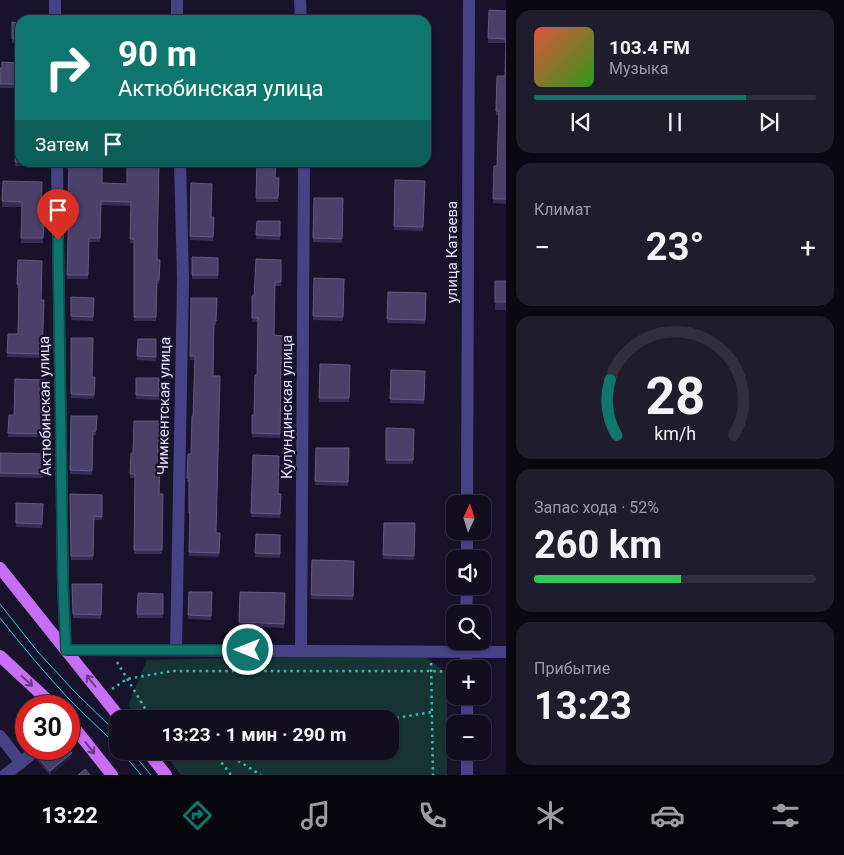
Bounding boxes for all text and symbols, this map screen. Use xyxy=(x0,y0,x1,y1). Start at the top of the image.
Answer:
text: 90 m xyxy=(118,34,197,75)
icon: right xyxy=(35,35,100,100)
text: 103.4 FM xyxy=(609,36,690,59)
text: Музыка xyxy=(609,59,668,78)
text: Актюбинская улица xyxy=(118,76,323,101)
icon: previous xyxy=(567,108,595,136)
icon: pause xyxy=(661,108,689,136)
icon: next xyxy=(755,108,783,136)
icon: arrive xyxy=(99,130,127,158)
text: Затем xyxy=(35,133,89,156)
pin xyxy=(37,189,79,240)
icon: arrive xyxy=(44,196,72,224)
text: Климат xyxy=(534,200,591,219)
street label: улица Катаева xyxy=(443,201,461,303)
text: 23° xyxy=(646,225,704,269)
text: − xyxy=(534,231,550,264)
text: + xyxy=(800,231,816,264)
street label: Кулундинская улица xyxy=(278,335,296,479)
street label: Актюбинская улица xyxy=(35,336,55,476)
street label: Чимкентская улица xyxy=(154,337,174,475)
text: 28 xyxy=(645,366,705,427)
text: km/h xyxy=(654,423,696,444)
north arrow xyxy=(446,495,491,540)
map controls xyxy=(446,495,491,760)
text: Запас хода · 52% xyxy=(534,498,659,517)
text: 260 km xyxy=(534,523,662,567)
button: sound xyxy=(446,550,491,595)
button: search xyxy=(446,605,491,650)
position arrow xyxy=(221,623,273,675)
text: Прибытие xyxy=(534,659,610,678)
button: + xyxy=(446,660,491,705)
one-way arrow xyxy=(85,674,96,687)
one-way arrow xyxy=(20,675,33,687)
text: 13:23 xyxy=(534,684,632,728)
speed limit sign: 30 xyxy=(15,695,80,760)
button: − xyxy=(446,715,491,760)
text: 13:23 · 1 мин · 290 m xyxy=(162,723,346,746)
one-way arrow xyxy=(85,741,96,754)
icon: directions xyxy=(180,798,215,833)
icon: music xyxy=(298,798,333,833)
icon: phone xyxy=(415,798,450,833)
icon: climate xyxy=(533,798,568,833)
icon: car xyxy=(650,798,685,833)
icon: filters xyxy=(768,798,803,833)
text: 13:22 xyxy=(41,803,98,828)

